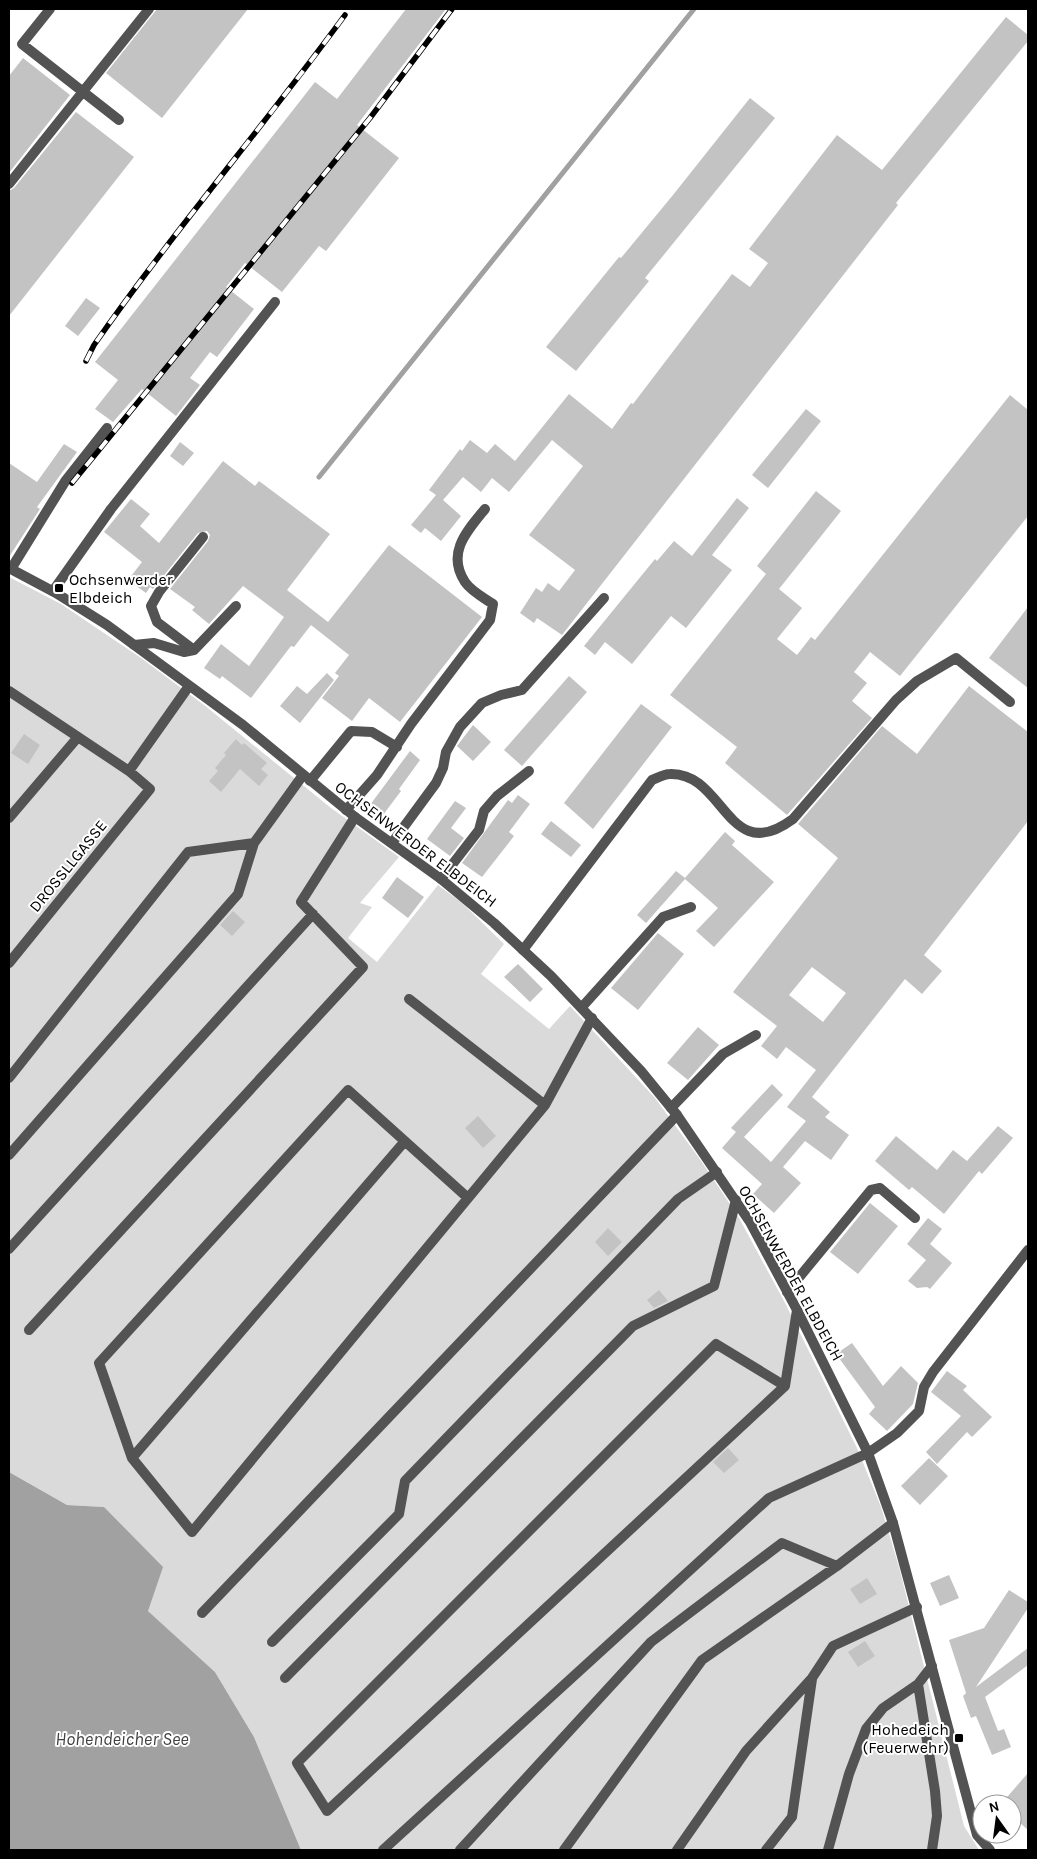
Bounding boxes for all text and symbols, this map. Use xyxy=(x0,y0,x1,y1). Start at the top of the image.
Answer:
place label: Ochsenwerder Elbdeich xyxy=(69,570,173,607)
marker: Ochsenwerder Elbdeich xyxy=(53,582,65,594)
street label: OCHSENWERDER ELBDEICH xyxy=(331,777,501,911)
street label: DROSSLLGASSE xyxy=(25,816,111,916)
street label: OCHSENWERDER ELBDEICH xyxy=(735,1182,847,1364)
place label: Hohedeich (Feuerwehr) xyxy=(863,1720,949,1757)
water label: Hohendeicher See xyxy=(55,1728,189,1750)
marker: Hohedeich (Feuerwehr) xyxy=(953,1732,965,1744)
north arrow xyxy=(972,1794,1022,1844)
text: N xyxy=(987,1797,1001,1816)

